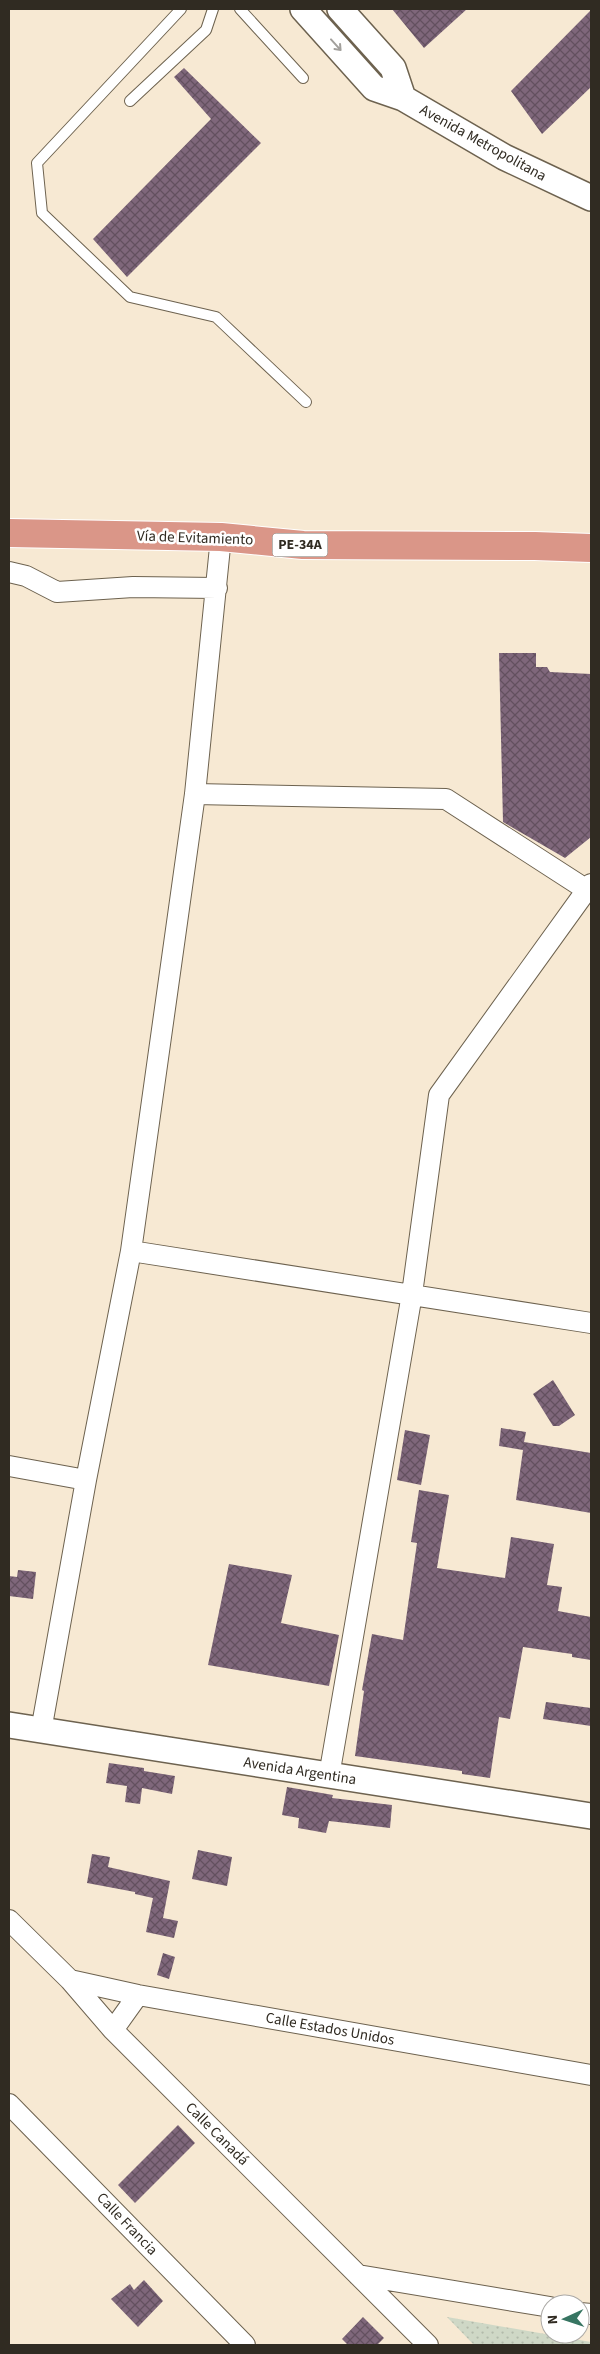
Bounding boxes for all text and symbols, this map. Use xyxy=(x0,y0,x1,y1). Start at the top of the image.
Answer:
one-way arrow xyxy=(330,38,342,51)
street label: Avenida Metropolitana xyxy=(416,99,550,187)
street label: Vía de Evitamiento xyxy=(136,525,254,551)
road number: PE-34A xyxy=(272,534,328,556)
street label: Avenida Argentina xyxy=(242,1752,358,1790)
street label: Calle Estados Unidos xyxy=(264,2007,396,2051)
street label: Calle Canadá xyxy=(181,2098,253,2170)
street label: Calle Francia xyxy=(92,2188,162,2260)
north arrow xyxy=(540,2294,590,2344)
text: N xyxy=(543,2314,563,2325)

